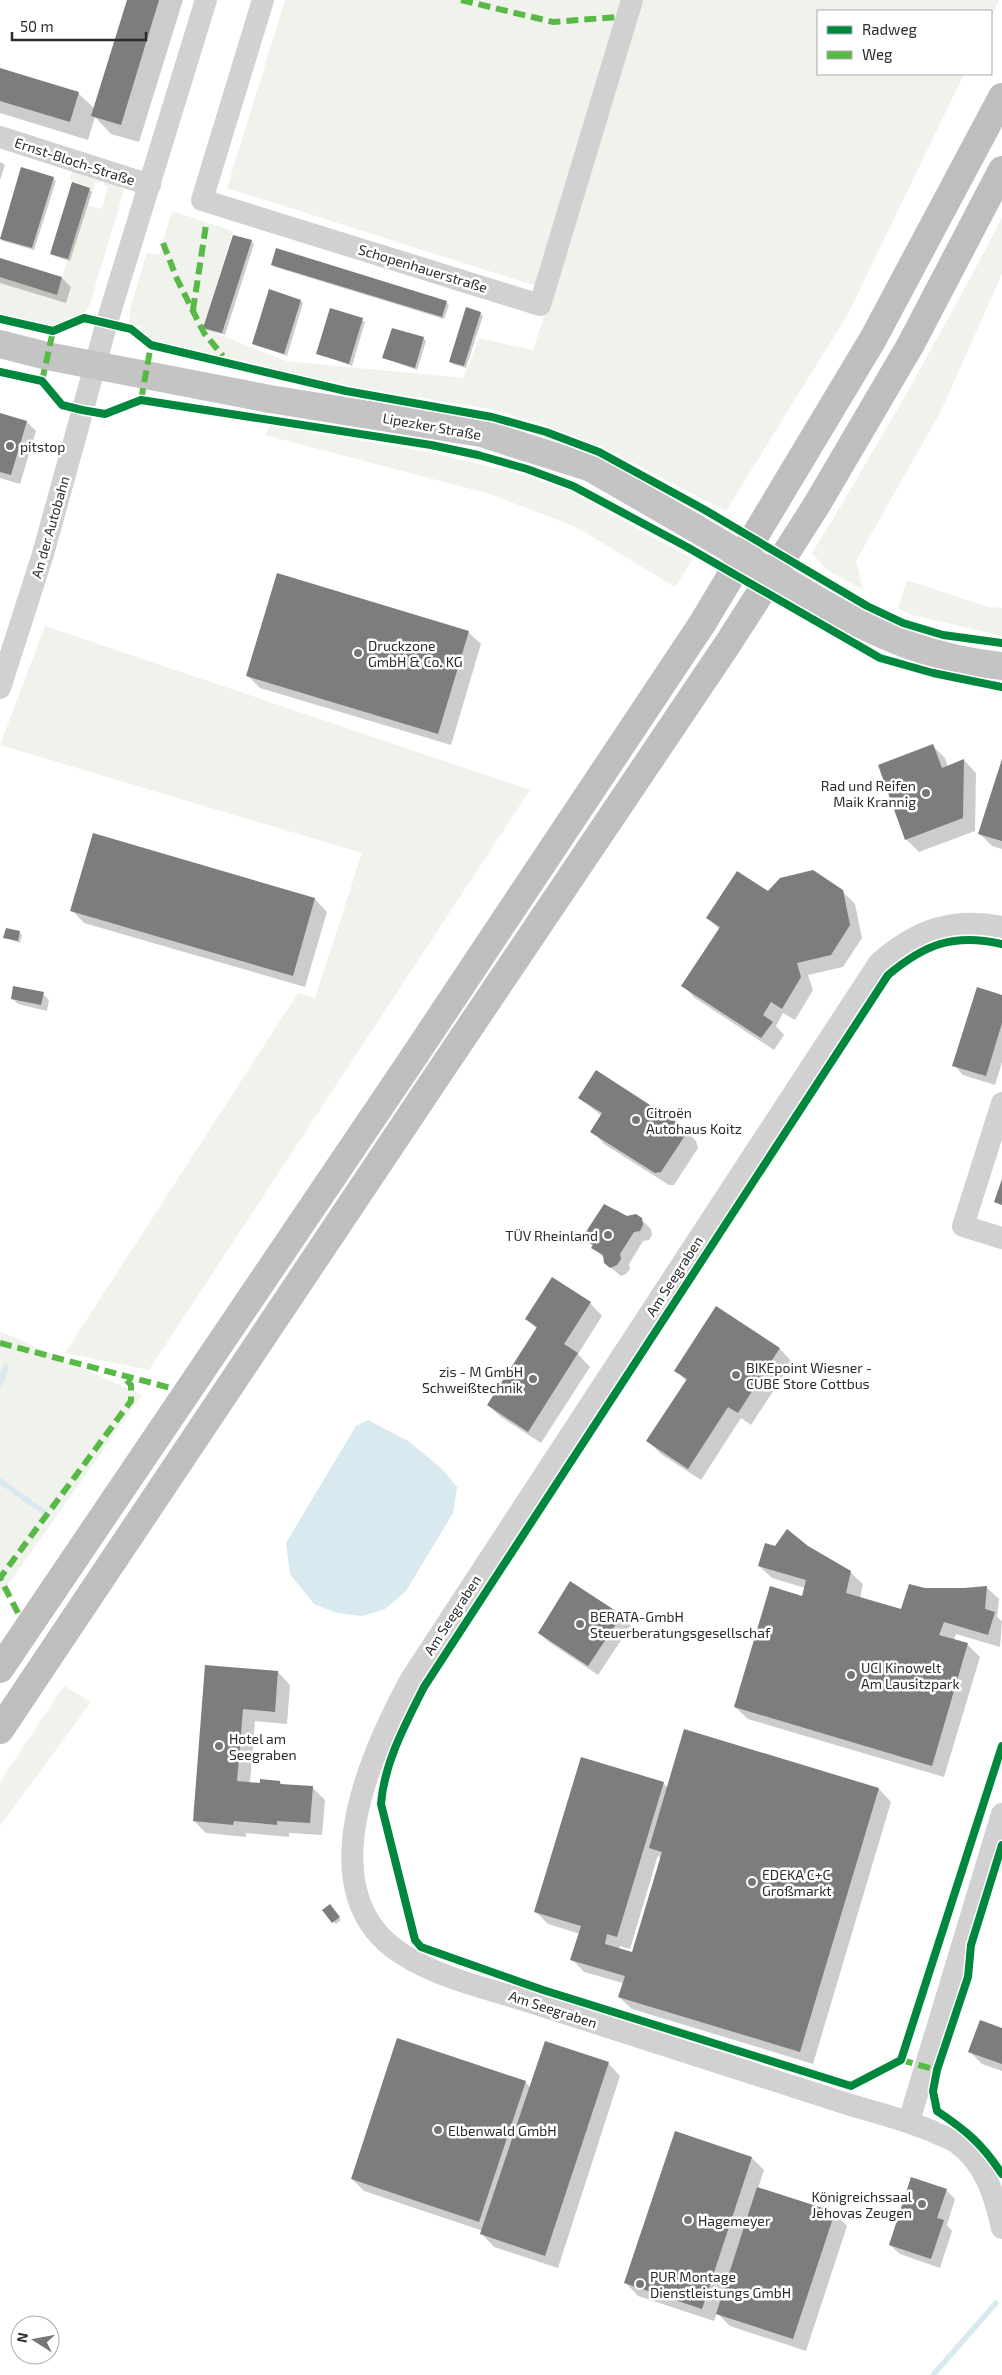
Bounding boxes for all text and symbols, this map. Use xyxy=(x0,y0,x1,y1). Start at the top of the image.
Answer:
scale bar xyxy=(12,10,146,42)
legend xyxy=(817,10,992,75)
text: 50 m xyxy=(20,17,54,35)
text: Radweg xyxy=(862,20,917,38)
text: Weg xyxy=(862,45,893,63)
street label: Ernst-Bloch-Straße xyxy=(13,134,137,188)
street label: Schopenhauerstraße xyxy=(356,240,490,296)
street label: Lipezker Straße xyxy=(381,409,483,443)
place label: pitstop xyxy=(20,438,65,455)
marker: pitstop xyxy=(4,440,16,452)
street label: An der Autobahn xyxy=(27,474,73,580)
place label: Druckzone GmbH & Co. KG xyxy=(368,637,462,670)
marker: Druckzone GmbH & Co. KG xyxy=(352,647,364,659)
place label: Rad und Reifen Maik Krannig xyxy=(821,777,916,810)
marker: Rad und Reifen Maik Krannig xyxy=(920,787,932,799)
place label: Citroën Autohaus Koitz xyxy=(646,1104,742,1137)
marker: Citroën Autohaus Koitz xyxy=(630,1114,642,1126)
place label: TÜV Rheinland xyxy=(505,1227,598,1244)
marker: TÜV Rheinland xyxy=(602,1229,614,1241)
street label: Am Seegraben xyxy=(642,1233,706,1319)
place label: BIKEpoint Wiesner - CUBE Store Cottbus xyxy=(746,1359,872,1392)
place label: zis - M GmbH Schweißtechnik xyxy=(422,1363,523,1396)
marker: BIKEpoint Wiesner - CUBE Store Cottbus xyxy=(730,1369,742,1381)
marker: zis - M GmbH Schweißtechnik xyxy=(527,1373,539,1385)
street label: Am Seegraben xyxy=(420,1572,484,1658)
place label: BERATA-GmbH Steuerberatungsgesellschaf xyxy=(590,1608,771,1641)
marker: BERATA-GmbH Steuerberatungsgesellschaf xyxy=(574,1618,586,1630)
place label: UCI Kinowelt Am Lausitzpark xyxy=(861,1659,960,1692)
marker: UCI Kinowelt Am Lausitzpark xyxy=(845,1669,857,1681)
place label: Hotel am Seegraben xyxy=(229,1730,297,1763)
marker: Hotel am Seegraben xyxy=(213,1740,225,1752)
place label: EDEKA C+C Großmarkt xyxy=(762,1866,832,1899)
marker: EDEKA C+C Großmarkt xyxy=(746,1876,758,1888)
street label: Am Seegraben xyxy=(507,1987,599,2031)
place label: Elbenwald GmbH xyxy=(448,2122,557,2139)
marker: Elbenwald GmbH xyxy=(432,2124,444,2136)
place label: Königreichssaal Jehovas Zeugen xyxy=(811,2188,913,2221)
marker: Königreichssaal Jehovas Zeugen xyxy=(916,2198,928,2210)
place label: Hagemeyer xyxy=(698,2212,771,2229)
marker: Hagemeyer xyxy=(682,2214,694,2226)
place label: PUR Montage Dienstleistungs GmbH xyxy=(650,2268,791,2301)
marker: PUR Montage Dienstleistungs GmbH xyxy=(634,2278,646,2290)
north arrow xyxy=(10,2315,60,2365)
text: N xyxy=(12,2331,31,2344)

